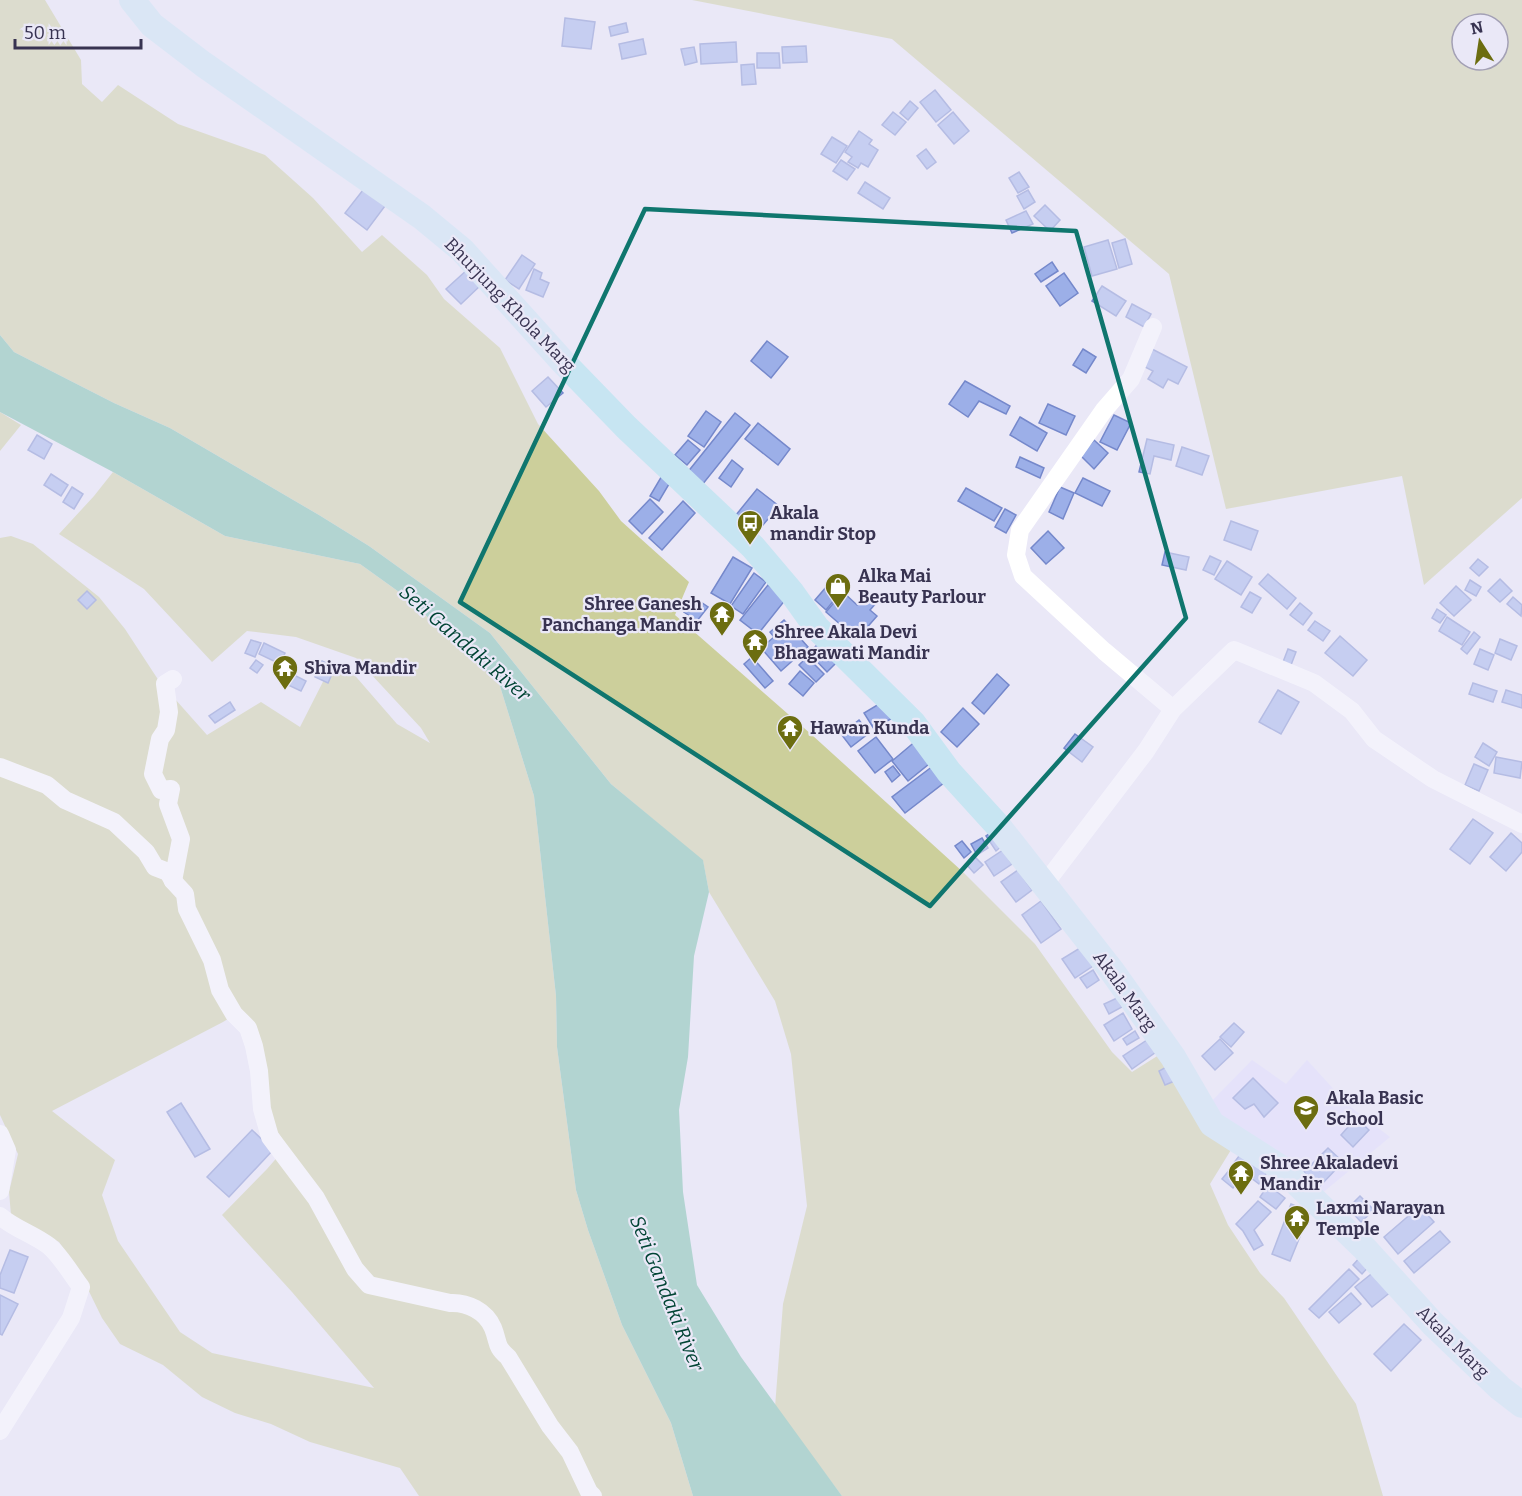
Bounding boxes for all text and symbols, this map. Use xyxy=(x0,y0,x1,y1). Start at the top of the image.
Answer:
scale bar xyxy=(15,12,141,50)
north arrow xyxy=(1450,12,1510,72)
text: N xyxy=(1469,17,1485,38)
text: 50 m xyxy=(24,22,66,44)
street label: Bhurjung Khola Marg xyxy=(440,233,580,377)
place label: Akala mandir Stop xyxy=(770,502,876,545)
bus stop icon: Akala mandir Stop xyxy=(735,508,765,546)
place label: Alka Mai Beauty Parlour xyxy=(858,565,986,608)
shop icon: Alka Mai Beauty Parlour xyxy=(823,571,853,609)
water label: Seti Gandaki River xyxy=(395,580,536,707)
place label: Shree Ganesh Panchanga Mandir xyxy=(542,593,703,636)
temple icon: Shree Ganesh Panchanga Mandir xyxy=(707,599,737,637)
place label: Shree Akala Devi Bhagawati Mandir xyxy=(774,621,930,664)
temple icon: Shree Akala Devi Bhagawati Mandir xyxy=(740,627,770,665)
temple icon: Shiva Mandir xyxy=(270,653,300,691)
place label: Shiva Mandir xyxy=(304,657,417,679)
temple icon: Hawan Kunda xyxy=(775,713,805,751)
place label: Hawan Kunda xyxy=(810,717,929,739)
street label: Akala Marg xyxy=(1089,947,1161,1035)
place label: Akala Basic School xyxy=(1326,1087,1423,1130)
school or university icon: Akala Basic School xyxy=(1291,1093,1321,1131)
place label: Shree Akaladevi Mandir xyxy=(1260,1152,1398,1195)
temple icon: Shree Akaladevi Mandir xyxy=(1226,1158,1256,1196)
place label: Laxmi Narayan Temple xyxy=(1316,1197,1445,1240)
temple icon: Laxmi Narayan Temple xyxy=(1282,1203,1312,1241)
water label: Seti Gandaki River xyxy=(625,1212,709,1375)
street label: Akala Marg xyxy=(1412,1301,1494,1383)

